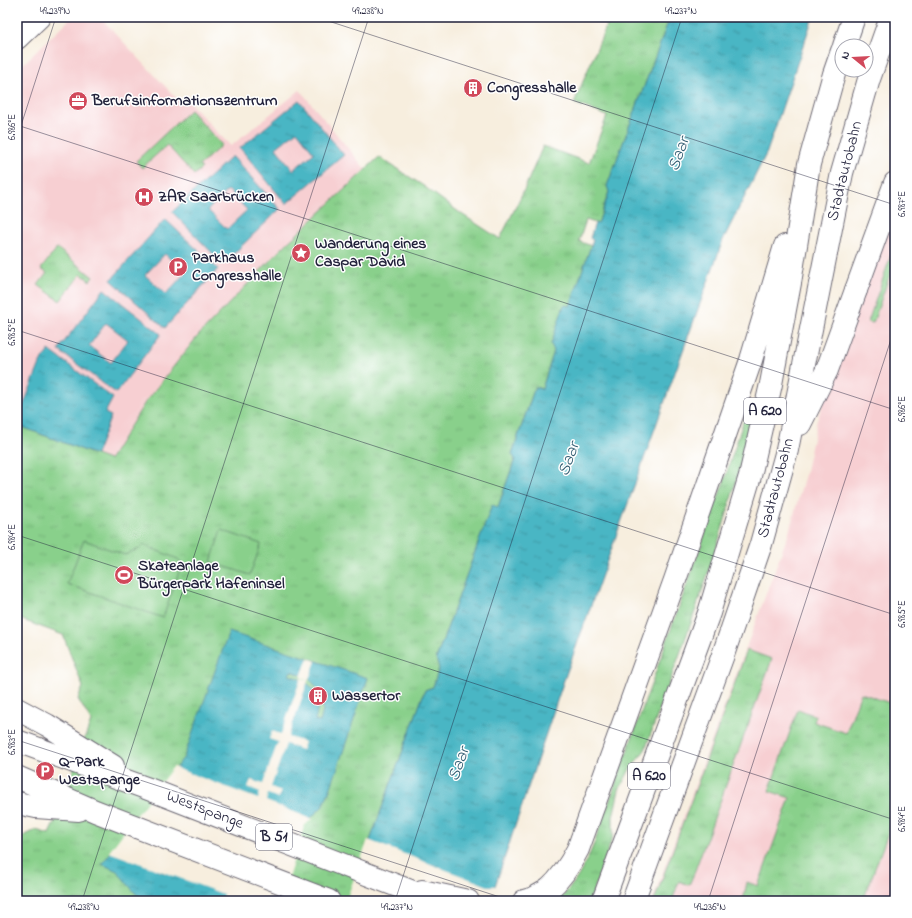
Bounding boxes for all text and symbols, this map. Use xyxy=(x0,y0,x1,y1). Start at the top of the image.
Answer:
text: 49.239°N xyxy=(40,4,71,19)
text: 49.238°N xyxy=(352,4,384,19)
text: 49.237°N xyxy=(665,4,697,19)
north arrow xyxy=(834,38,874,78)
text: N xyxy=(837,49,854,61)
place label: Congresshalle xyxy=(487,76,577,101)
building icon: Congresshalle xyxy=(462,77,484,99)
place label: Berufsinformationszentrum xyxy=(91,89,278,113)
office icon: Berufsinformationszentrum xyxy=(67,90,89,112)
text: 6.986°E xyxy=(5,114,20,140)
street label: Stadtautobahn xyxy=(821,118,869,223)
water label: Saar xyxy=(661,131,698,175)
place label: ZAR Saarbrücken xyxy=(158,185,274,209)
hospital icon: ZAR Saarbrücken xyxy=(133,186,155,208)
text: 6.987°E xyxy=(895,191,910,217)
place label: Wanderung eines Caspar David xyxy=(315,232,427,274)
place icon: Wanderung eines Caspar David xyxy=(290,242,312,264)
place label: Parkhaus Congresshalle xyxy=(192,246,282,289)
parking icon: Parkhaus Congresshalle xyxy=(167,256,189,278)
text: 6.985°E xyxy=(5,318,20,346)
text: 6.986°E xyxy=(895,396,910,422)
road number: A 620 xyxy=(744,398,786,424)
street label: Stadtautobahn xyxy=(751,435,801,540)
water label: Saar xyxy=(551,436,588,480)
text: 6.984°E xyxy=(5,524,20,550)
place label: Skateanlage Bürgerpark Hafeninsel xyxy=(137,554,285,597)
sports icon: Skateanlage Bürgerpark Hafeninsel xyxy=(113,564,135,586)
text: 6.985°E xyxy=(895,600,910,628)
place label: Wassertor xyxy=(332,684,401,708)
building icon: Wassertor xyxy=(307,685,329,707)
text: 6.983°E xyxy=(5,729,20,755)
water label: Saar xyxy=(441,741,478,785)
place label: Q-Park Westspange xyxy=(59,750,141,793)
parking icon: Q-Park Westspange xyxy=(34,760,56,782)
road number: A 620 xyxy=(628,763,670,789)
street label: Westspange xyxy=(163,784,248,836)
text: 6.984°E xyxy=(895,806,910,832)
road number: B 51 xyxy=(256,824,292,850)
text: 49.238°N xyxy=(68,900,100,915)
text: 49.237°N xyxy=(381,900,413,915)
text: 49.236°N xyxy=(694,900,726,915)

